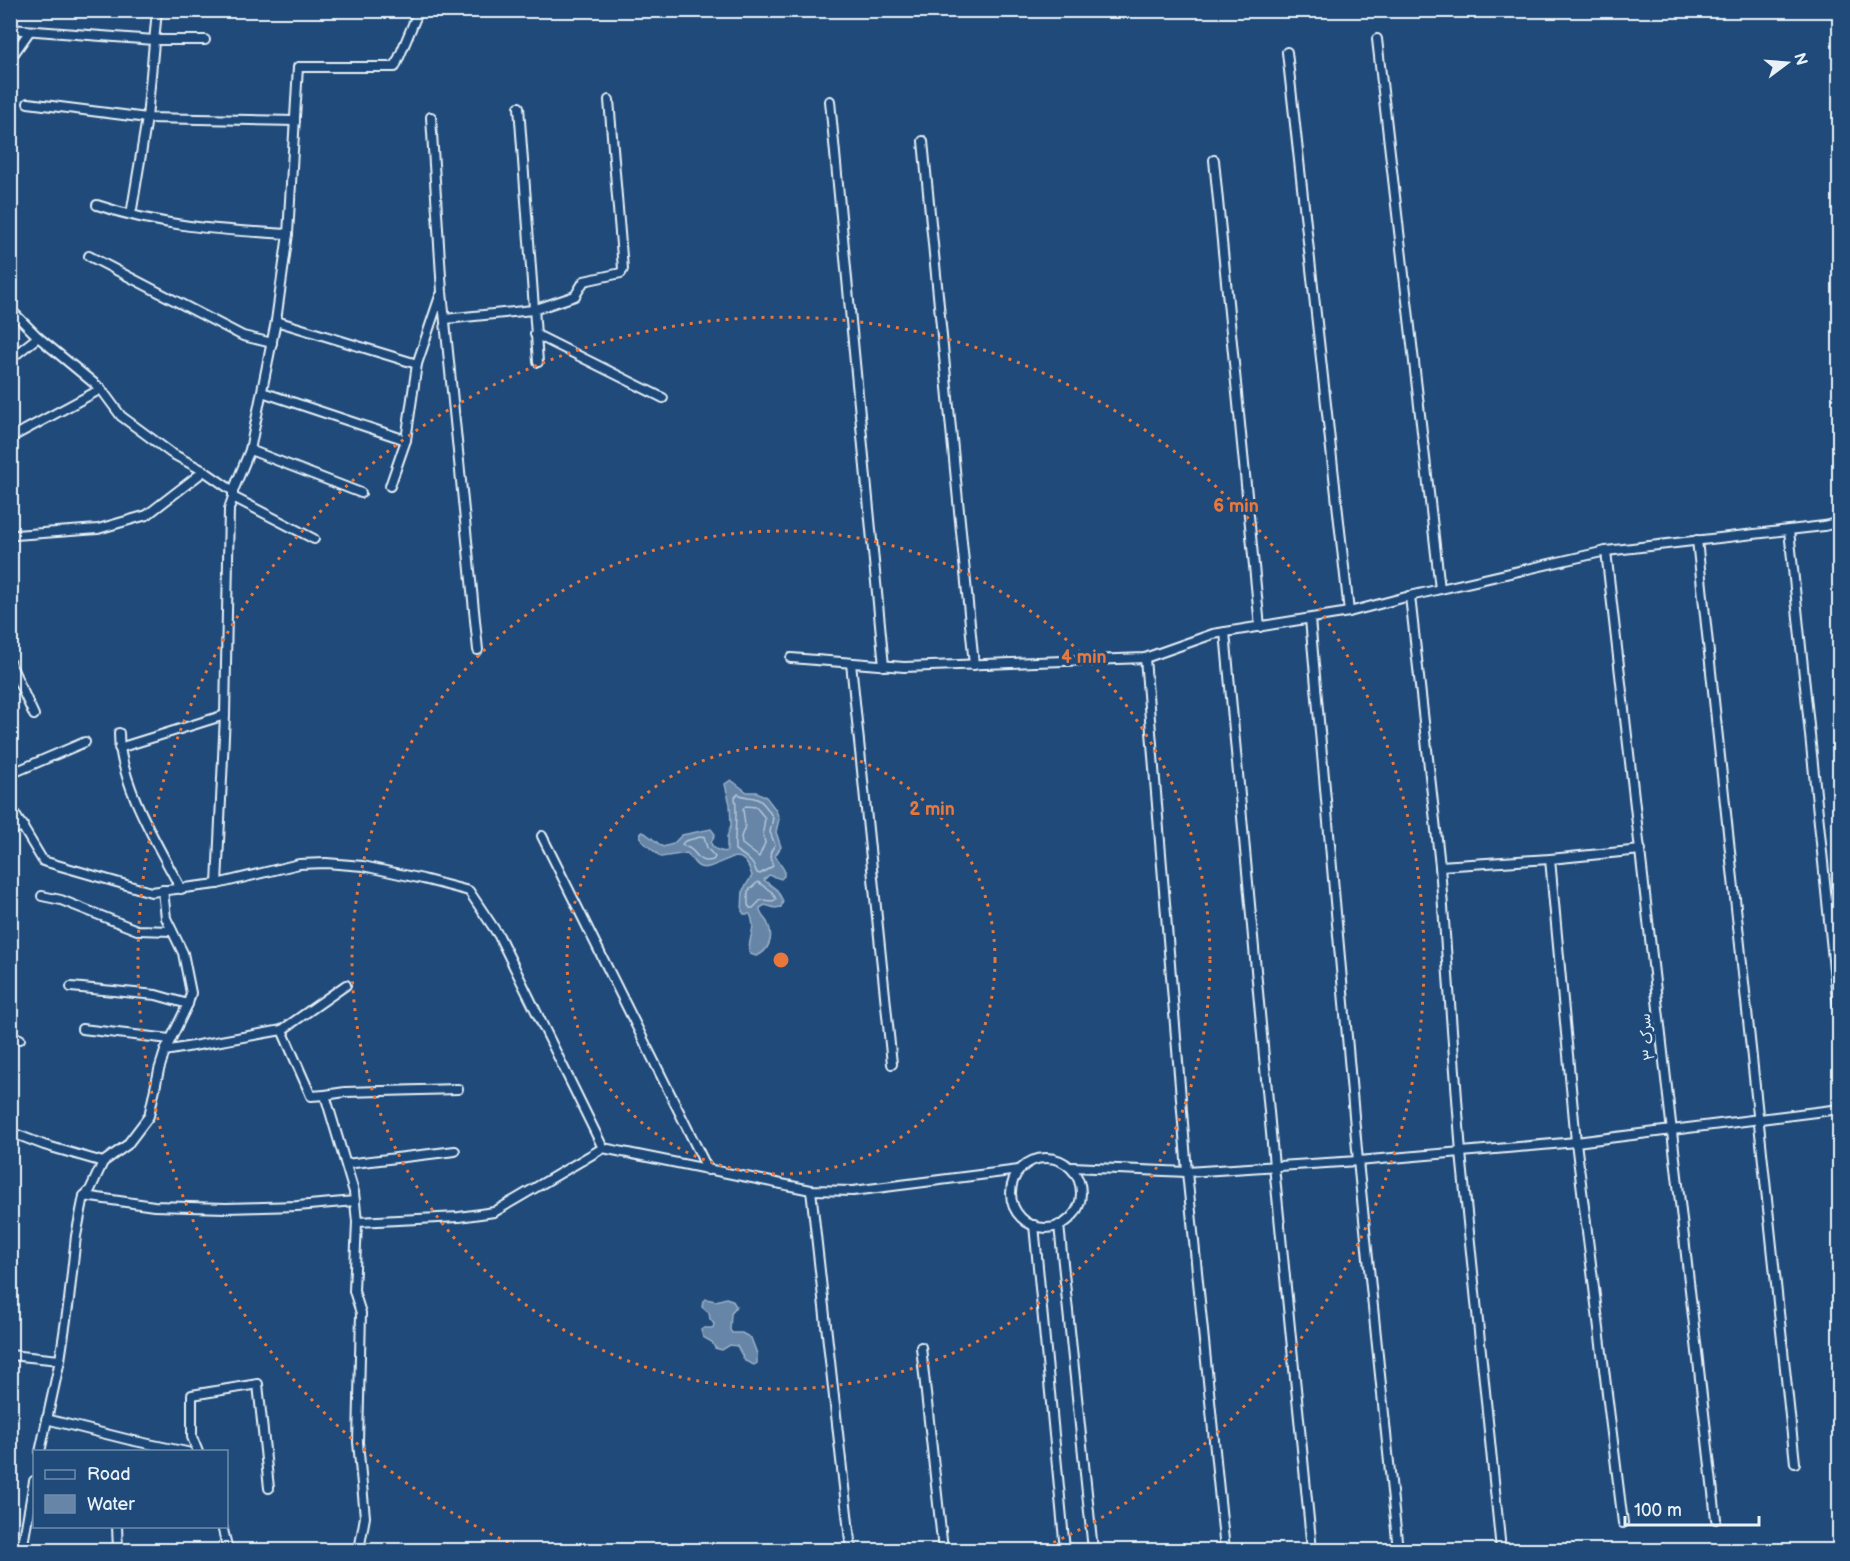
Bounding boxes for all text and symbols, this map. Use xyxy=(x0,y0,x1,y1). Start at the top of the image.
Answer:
north arrow xyxy=(1757,33,1817,93)
text: N xyxy=(1789,51,1811,68)
text: 6 min xyxy=(1213,496,1259,517)
text: 4 min xyxy=(1061,647,1107,668)
text: 2 min xyxy=(909,799,955,820)
centre of rings xyxy=(771,950,791,970)
street label: سرک ۳ xyxy=(1636,1012,1659,1061)
legend xyxy=(33,1450,228,1528)
text: Road xyxy=(87,1464,131,1485)
scale bar xyxy=(1625,1489,1758,1527)
text: Water xyxy=(87,1494,135,1515)
text: 100 m xyxy=(1634,1500,1682,1521)

